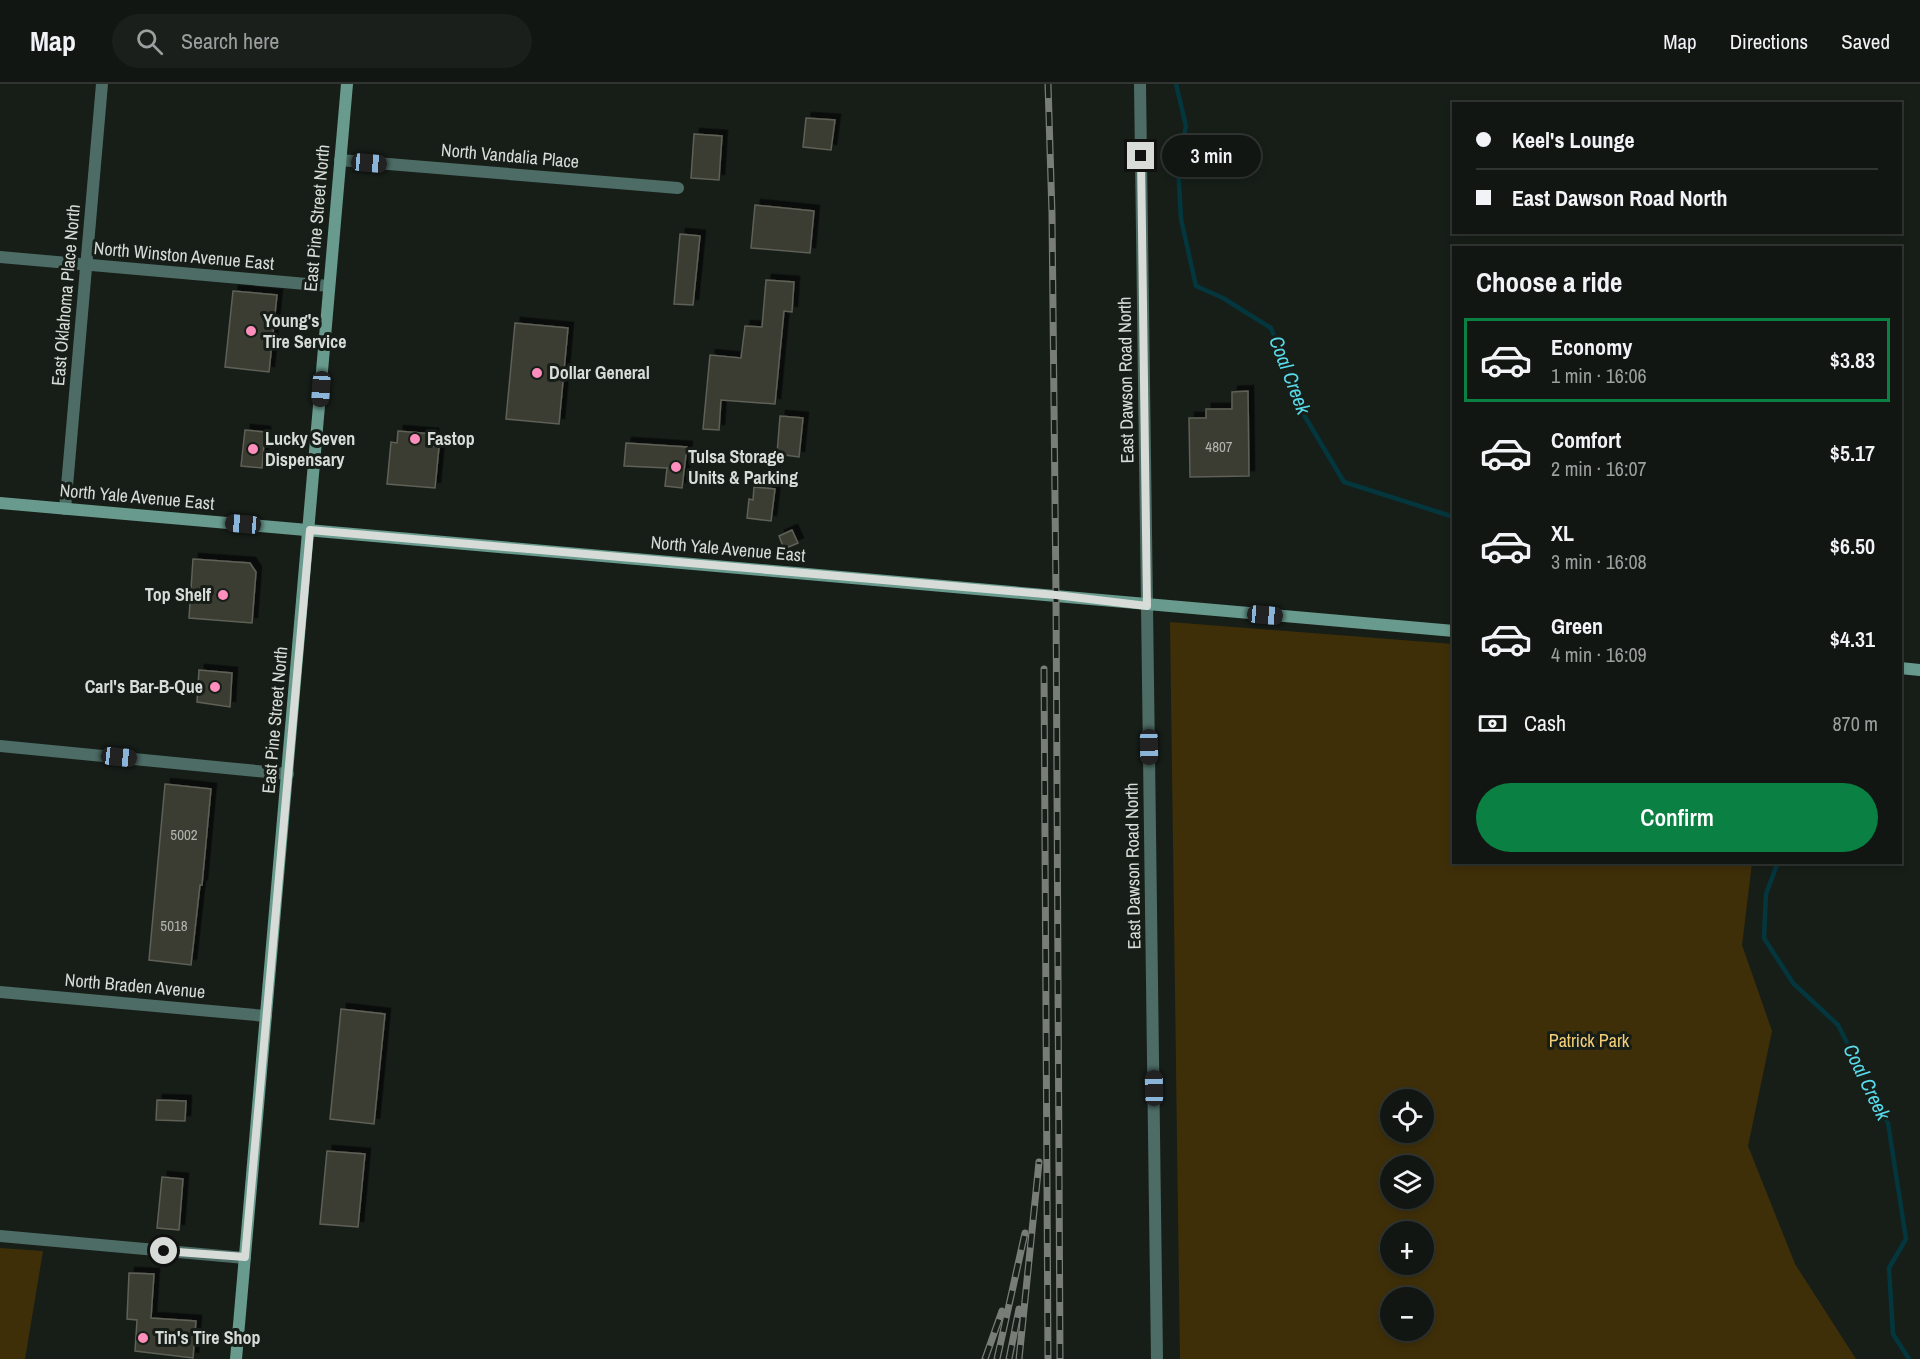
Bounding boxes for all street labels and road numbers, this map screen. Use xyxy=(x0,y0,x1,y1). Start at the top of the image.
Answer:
street label: North Vandalia Place xyxy=(440,137,580,174)
street label: East Pine Street North xyxy=(298,143,335,293)
street label: East Oklahoma Place North xyxy=(45,203,86,387)
street label: North Winston Avenue East xyxy=(93,235,275,276)
street label: East Dawson Road North xyxy=(1112,297,1139,463)
street label: North Yale Avenue East xyxy=(59,477,215,516)
street label: North Yale Avenue East xyxy=(650,529,806,568)
street label: East Pine Street North xyxy=(256,645,293,795)
street label: East Dawson Road North xyxy=(1119,783,1146,949)
street label: North Braden Avenue xyxy=(64,967,206,1004)

